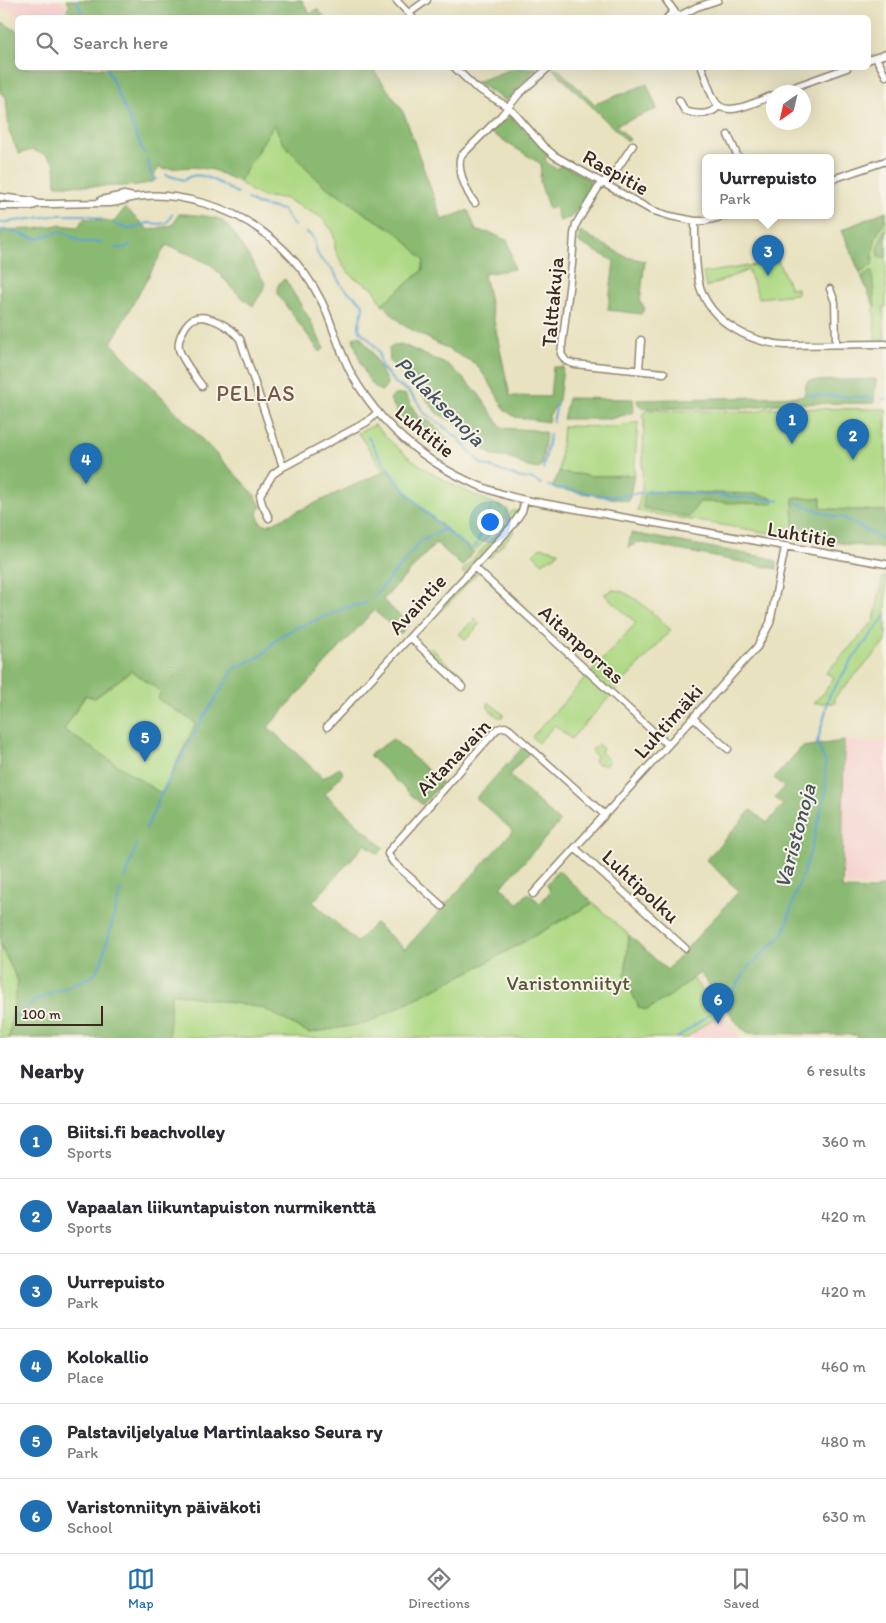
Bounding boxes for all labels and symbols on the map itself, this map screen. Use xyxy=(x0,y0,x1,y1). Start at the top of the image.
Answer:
north arrow xyxy=(766,85,811,130)
street label: Raspitie xyxy=(578,144,654,200)
pin: 3 xyxy=(752,235,784,276)
street label: Talttakuja xyxy=(536,256,568,348)
water label: Pellaksenoja xyxy=(389,350,492,453)
district label: PELLAS xyxy=(216,380,296,407)
street label: Luhtitie xyxy=(390,399,460,463)
pin: 1 xyxy=(776,403,808,444)
pin: 2 xyxy=(837,419,869,460)
pin: 4 xyxy=(70,443,102,484)
your location xyxy=(477,509,503,535)
street label: Luhtitie xyxy=(765,516,839,552)
street label: Avaintie xyxy=(383,569,451,639)
street label: Aitanporras xyxy=(534,599,630,689)
street label: Luhtimäki xyxy=(628,679,708,763)
street label: Aitanavain xyxy=(410,713,496,801)
pin: 5 xyxy=(129,721,161,762)
water label: Varistonoja xyxy=(768,780,822,891)
street label: Luhtipolku xyxy=(597,844,685,928)
park label: Varistonniityt xyxy=(506,970,630,995)
pin: 6 xyxy=(702,983,734,1024)
scale bar xyxy=(15,1003,102,1026)

